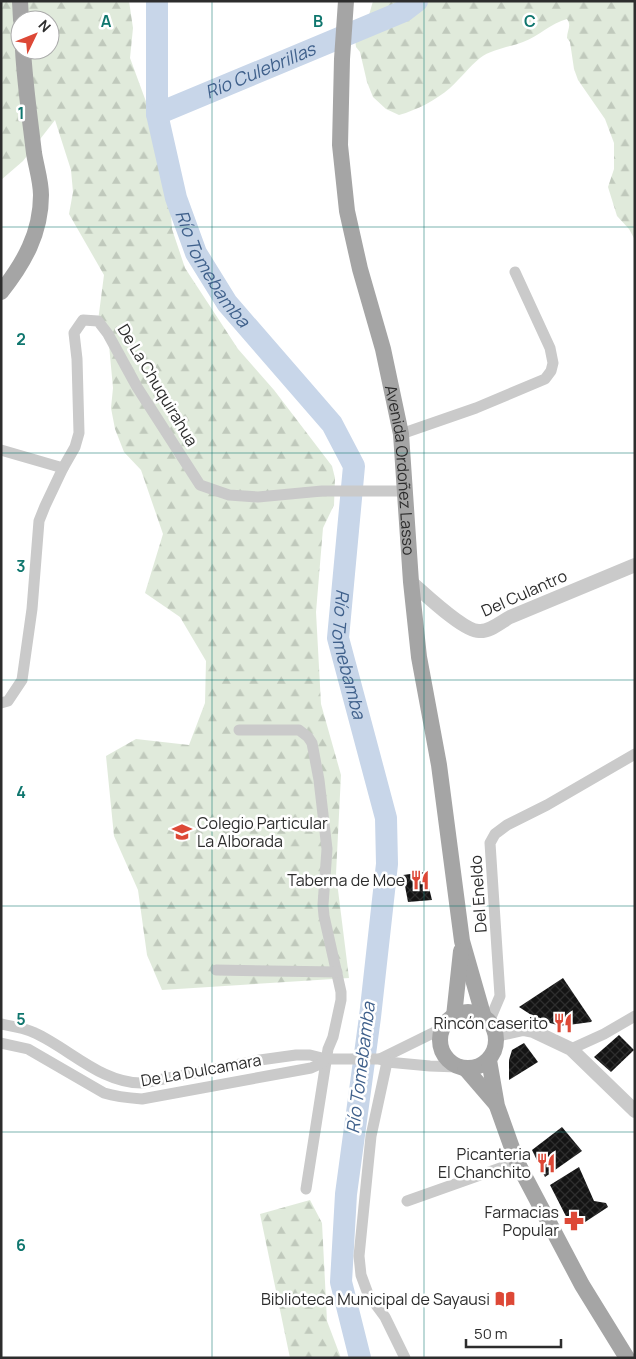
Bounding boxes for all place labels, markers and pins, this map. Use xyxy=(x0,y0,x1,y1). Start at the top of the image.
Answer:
place label: Colegio Particular La Alborada xyxy=(197,812,328,852)
school or university icon: Colegio Particular La Alborada xyxy=(171,821,193,843)
place label: Taberna de Moe xyxy=(287,869,405,891)
restaurant icon: Taberna de Moe xyxy=(409,869,431,891)
place label: Rincón caserito xyxy=(433,1012,548,1034)
restaurant icon: Rincón caserito xyxy=(552,1012,574,1034)
place label: Picanteria El Chanchito xyxy=(438,1143,531,1183)
restaurant icon: Picanteria El Chanchito xyxy=(535,1152,557,1174)
place label: Farmacias Popular xyxy=(485,1201,559,1241)
pharmacy icon: Farmacias Popular xyxy=(563,1210,585,1232)
place label: Biblioteca Municipal de Sayausi xyxy=(261,1288,490,1310)
library icon: Biblioteca Municipal de Sayausi xyxy=(494,1288,516,1310)

